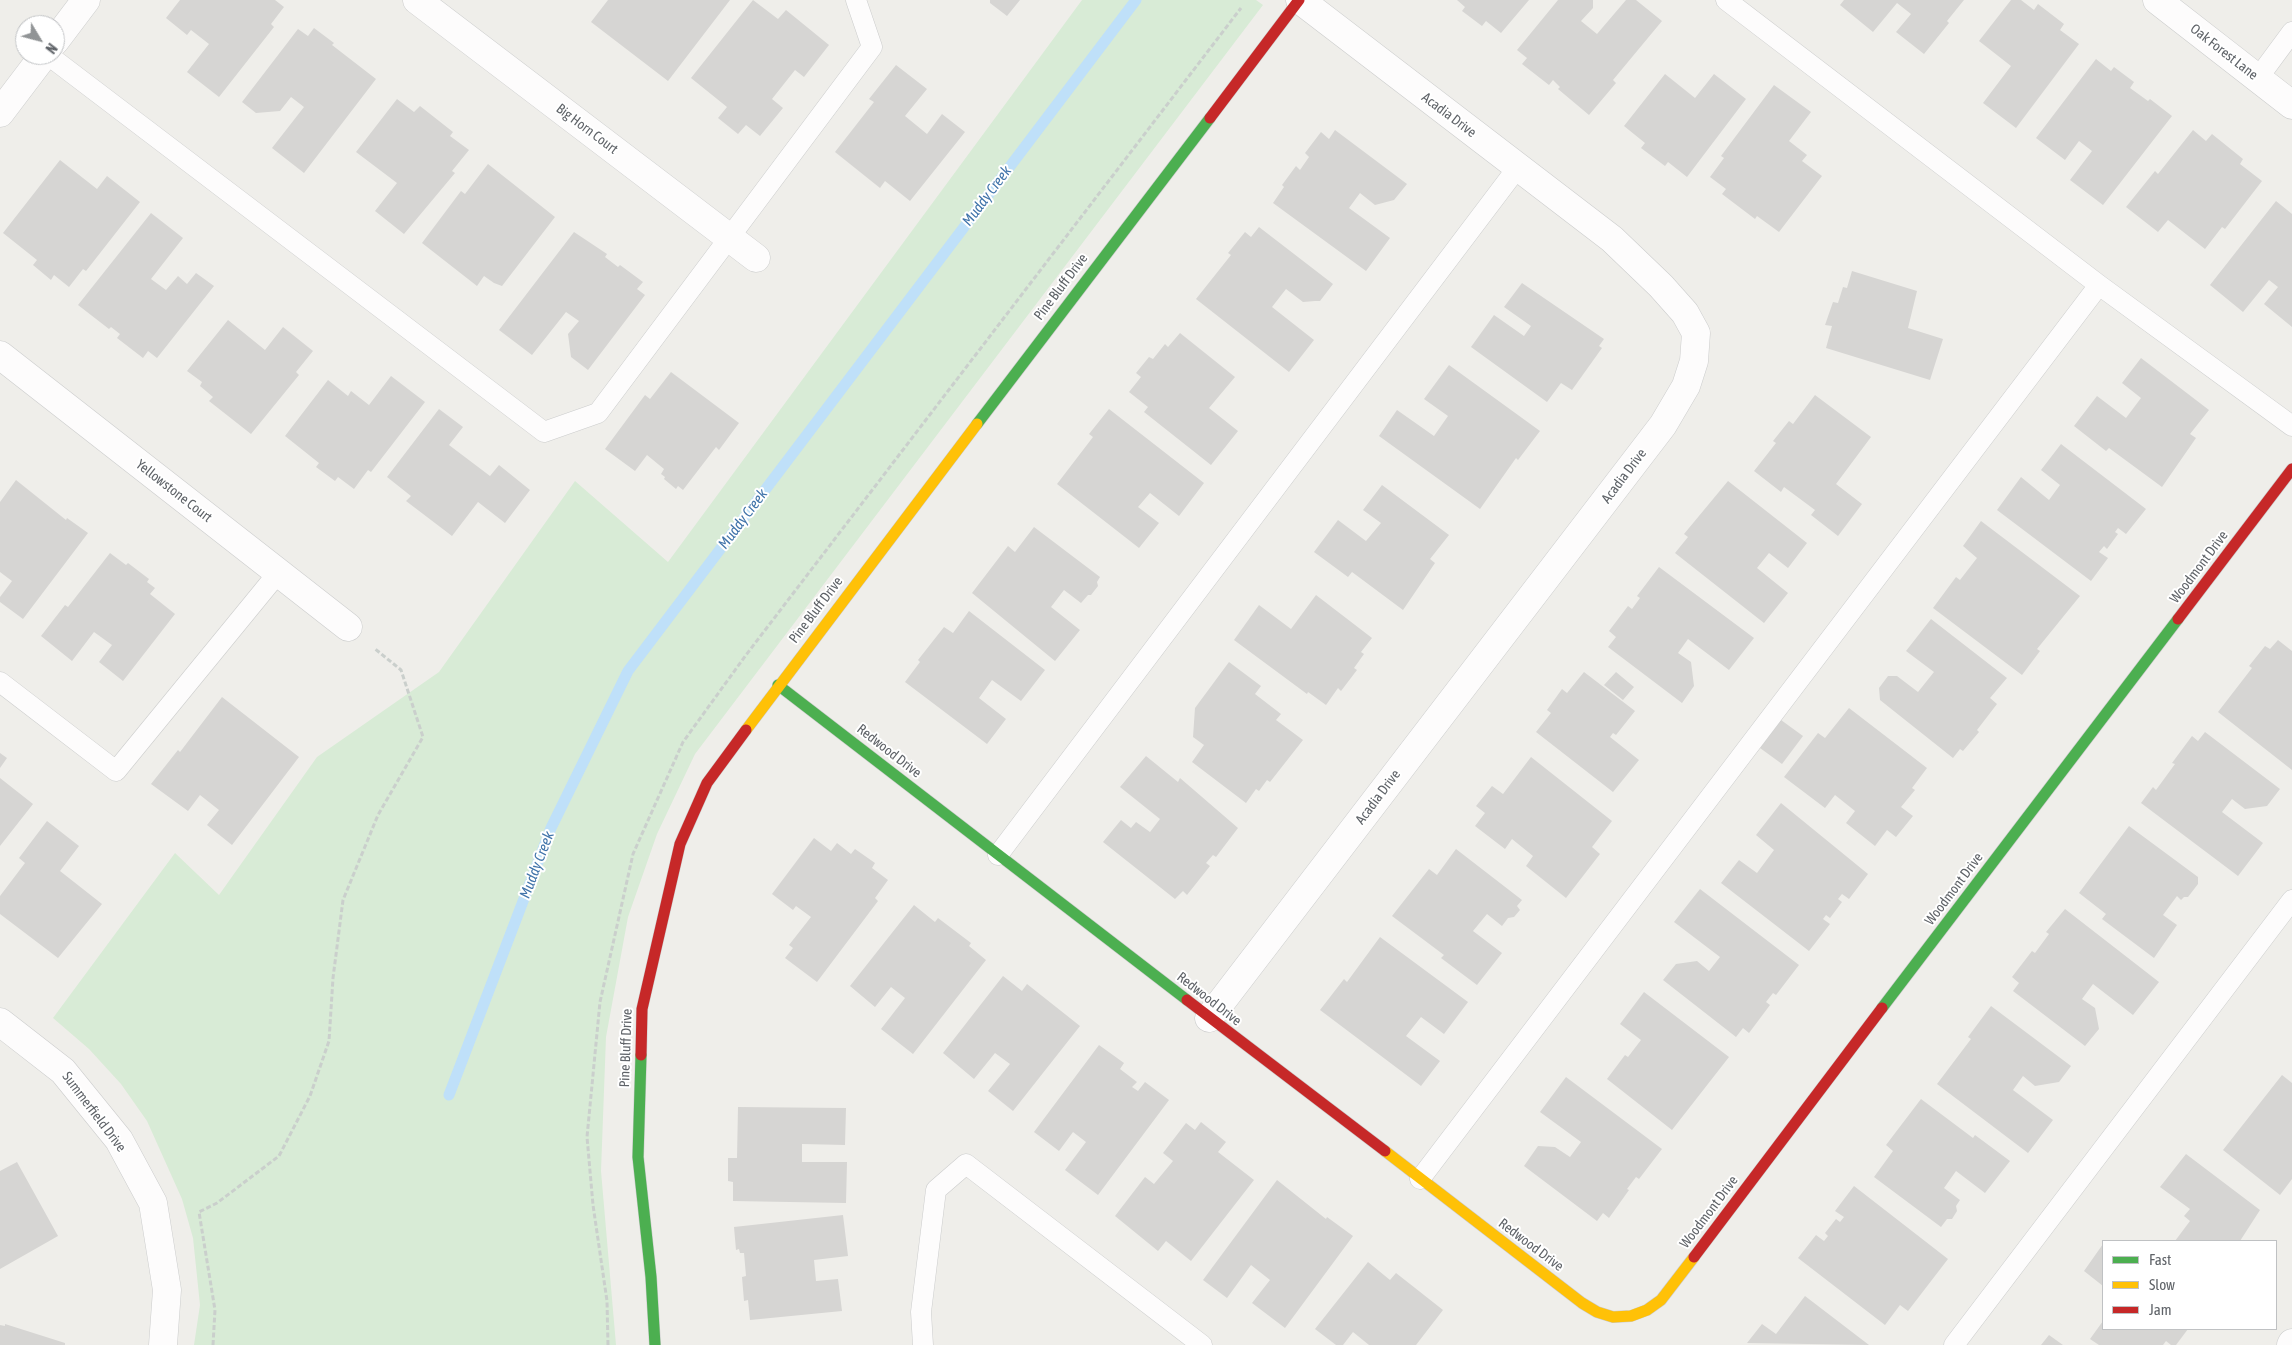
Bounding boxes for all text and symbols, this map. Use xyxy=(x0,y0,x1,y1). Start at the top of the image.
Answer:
north arrow xyxy=(15,15,65,65)
street label: Oak Forest Lane xyxy=(2187,20,2261,84)
text: N xyxy=(42,40,60,57)
street label: Acadia Drive xyxy=(1418,89,1480,141)
street label: Big Horn Court xyxy=(553,100,621,158)
water label: Muddy Creek xyxy=(959,162,1015,230)
street label: Pine Bluff Drive xyxy=(1031,251,1091,323)
street label: Acadia Drive xyxy=(1598,445,1650,507)
street label: Yellowstone Court xyxy=(133,456,215,526)
water label: Muddy Creek xyxy=(715,485,771,553)
street label: Woodmont Drive xyxy=(2166,528,2232,606)
street label: Pine Bluff Drive xyxy=(786,574,846,646)
street label: Redwood Drive xyxy=(853,721,925,781)
street label: Acadia Drive xyxy=(1352,766,1404,828)
water label: Muddy Creek xyxy=(516,829,558,901)
street label: Woodmont Drive xyxy=(1921,850,1987,928)
street label: Redwood Drive xyxy=(1173,969,1245,1029)
street label: Pine Bluff Drive xyxy=(616,1008,636,1088)
street label: Summerfield Drive xyxy=(58,1069,130,1155)
street label: Woodmont Drive xyxy=(1676,1173,1742,1251)
street label: Redwood Drive xyxy=(1495,1215,1567,1275)
legend xyxy=(2102,1240,2277,1330)
text: Fast xyxy=(2149,1251,2171,1268)
text: Slow xyxy=(2149,1276,2175,1293)
text: Jam xyxy=(2149,1301,2172,1318)

